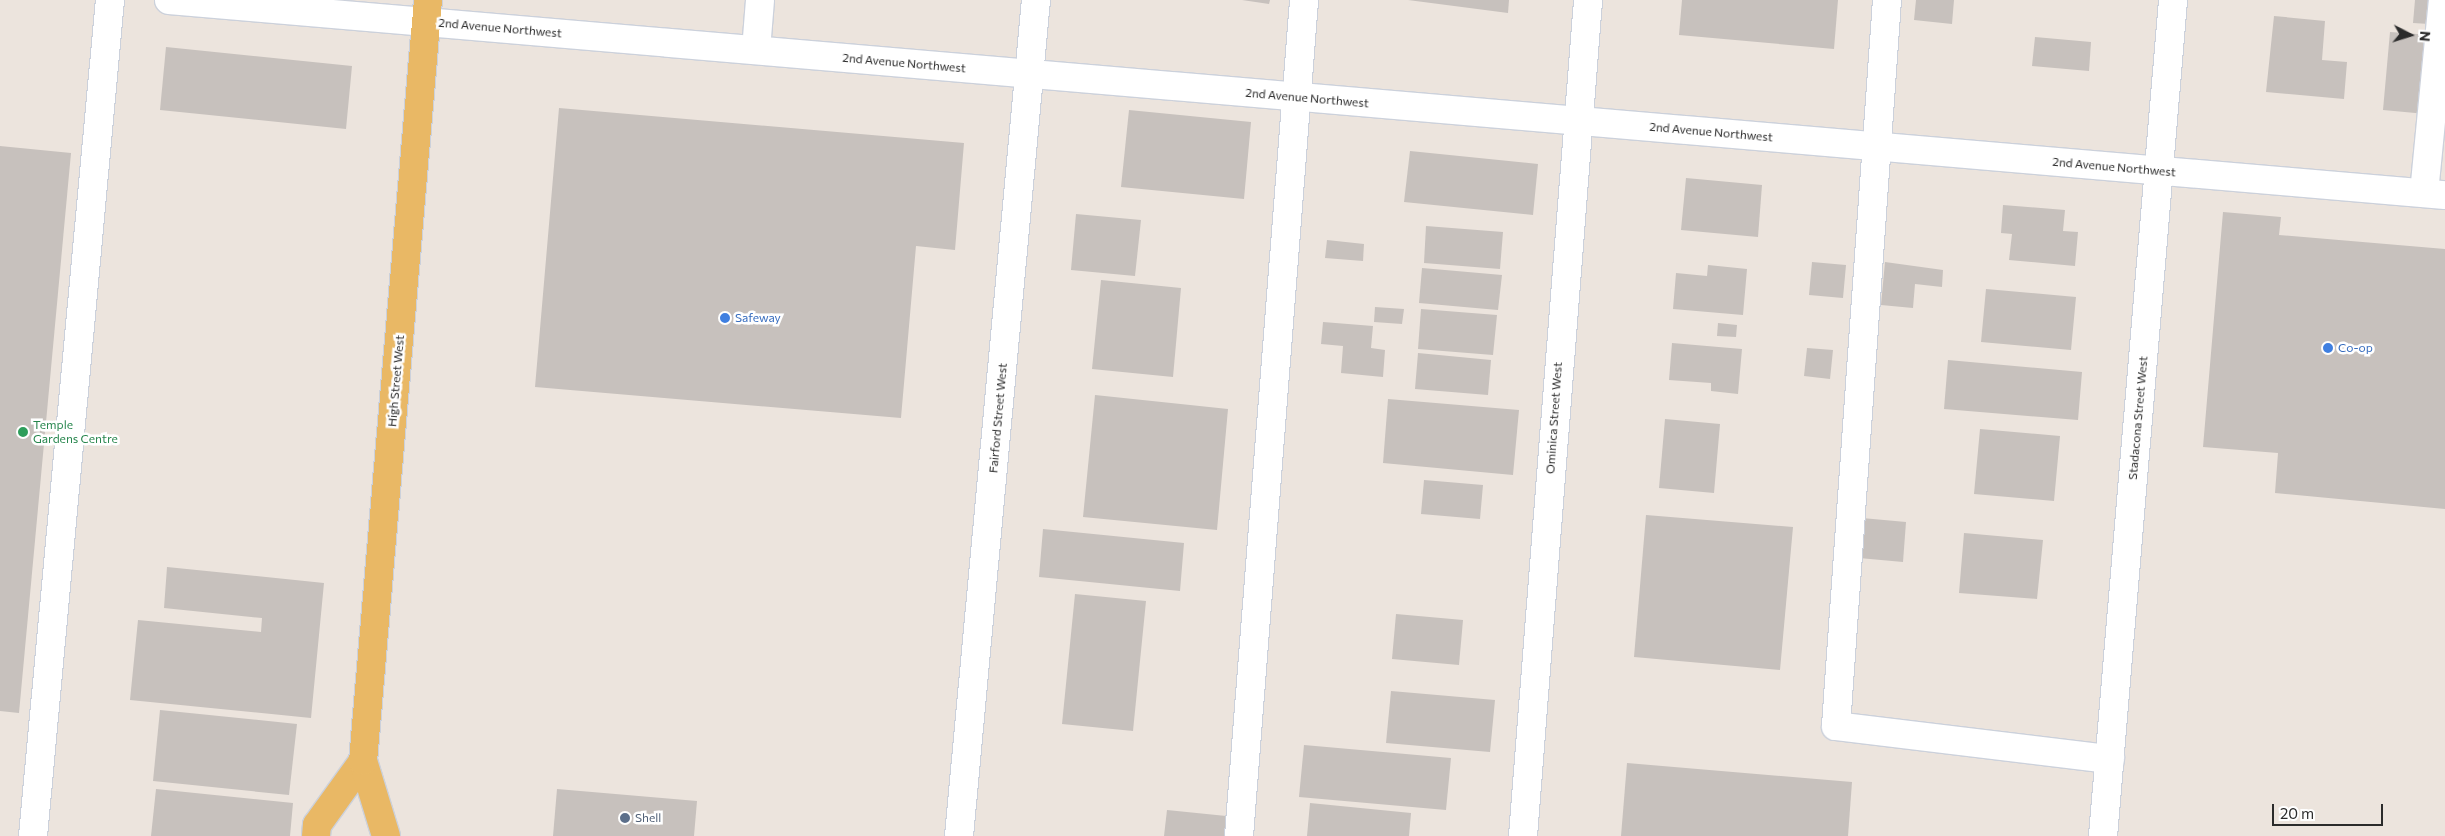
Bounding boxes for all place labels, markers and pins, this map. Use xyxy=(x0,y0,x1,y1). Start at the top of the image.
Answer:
place label: Safeway xyxy=(735,311,781,325)
marker: Safeway xyxy=(719,312,731,324)
place label: Co-op xyxy=(2338,341,2373,355)
marker: Co-op xyxy=(2322,342,2334,354)
place label: Temple Gardens Centre xyxy=(33,418,118,446)
marker: Temple Gardens Centre xyxy=(17,426,29,438)
place label: Shell xyxy=(635,811,661,825)
marker: Shell xyxy=(619,812,631,824)

